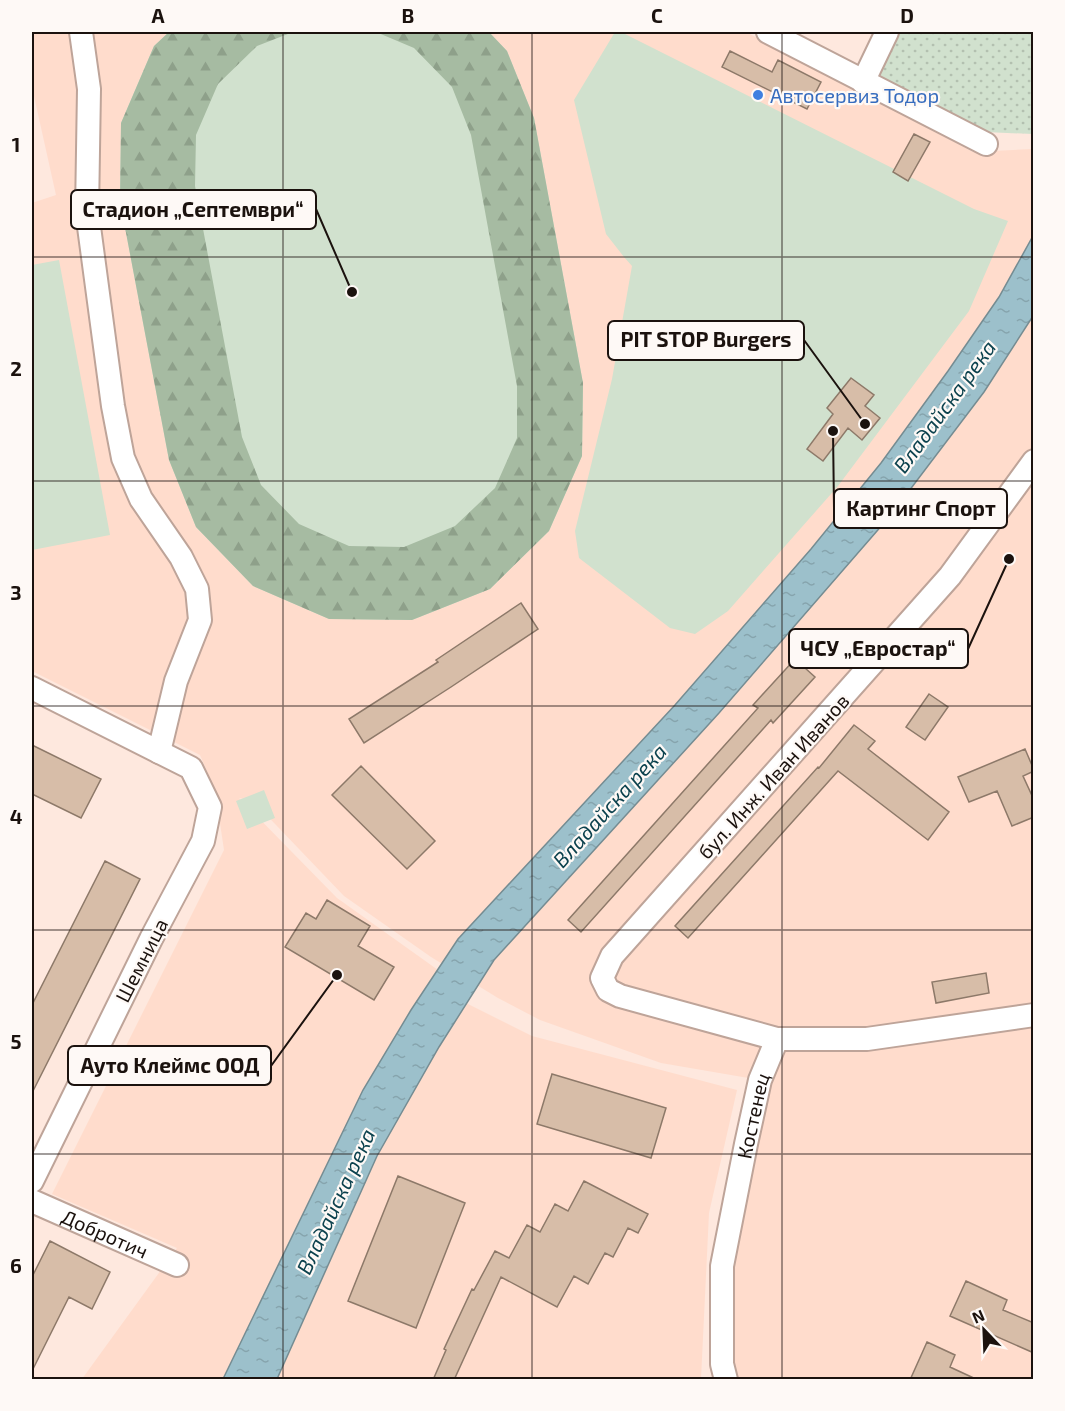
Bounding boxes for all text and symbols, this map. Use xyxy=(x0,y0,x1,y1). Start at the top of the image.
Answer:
text: A xyxy=(151,3,165,27)
text: B xyxy=(402,3,414,27)
text: C xyxy=(651,3,663,27)
text: D xyxy=(900,3,914,27)
place label: Автосервиз Тодор xyxy=(770,83,939,107)
marker: Автосервиз Тодор xyxy=(751,88,765,102)
text: 1 xyxy=(12,132,20,156)
callout: Стадион „Септември“ xyxy=(71,190,316,229)
text: Стадион „Септември“ xyxy=(83,196,303,221)
callout: PIT STOP Burgers xyxy=(608,321,804,360)
text: PIT STOP Burgers xyxy=(620,326,792,351)
water label: Владайска река xyxy=(888,335,1000,477)
text: 2 xyxy=(10,356,22,380)
callout: Картинг Спорт xyxy=(834,489,1007,528)
text: Картинг Спорт xyxy=(846,495,996,520)
text: 3 xyxy=(10,580,22,604)
callout: ЧСУ „Евростар“ xyxy=(789,629,968,668)
text: ЧСУ „Евростар“ xyxy=(800,635,956,660)
street label: бул. Инж. Иван Иванов xyxy=(692,688,854,864)
water label: Владайска река xyxy=(547,738,671,872)
text: 4 xyxy=(10,804,23,828)
street label: Шемница xyxy=(110,914,172,1006)
text: 5 xyxy=(10,1029,22,1053)
callout: Ауто Клеймс ООД xyxy=(68,1046,271,1085)
text: Ауто Клеймс ООД xyxy=(80,1052,260,1077)
street label: Костенец xyxy=(731,1068,774,1161)
water label: Владайска река xyxy=(290,1124,380,1278)
street label: Добротич xyxy=(58,1204,152,1263)
text: 6 xyxy=(10,1253,22,1277)
north arrow xyxy=(954,1300,1014,1360)
text: N xyxy=(969,1305,987,1327)

